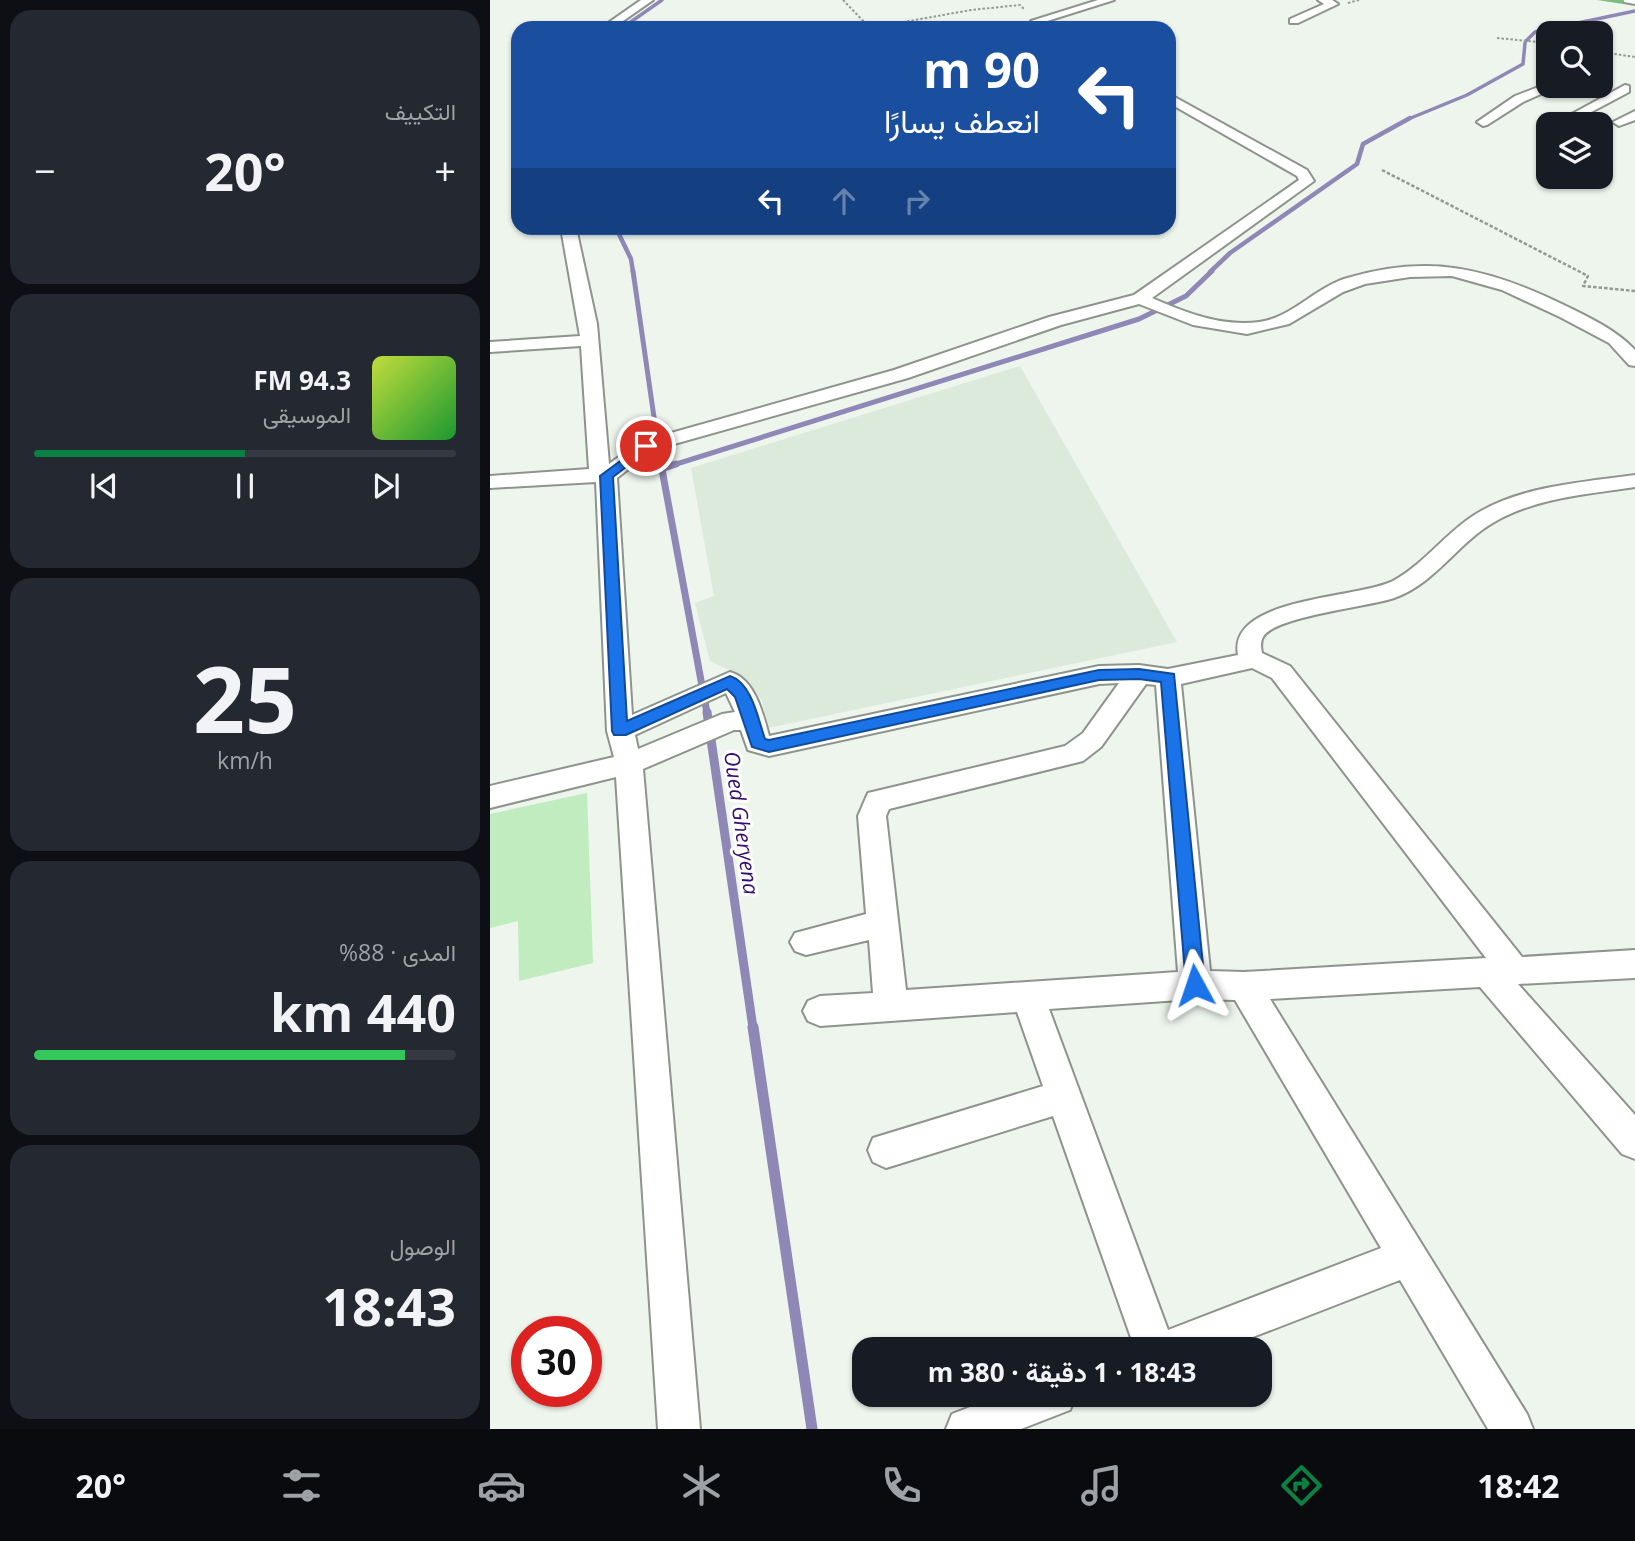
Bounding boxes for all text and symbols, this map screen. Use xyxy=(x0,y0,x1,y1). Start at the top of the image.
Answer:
map controls xyxy=(1536,21,1613,189)
button: search xyxy=(1536,21,1613,98)
text: 90 m xyxy=(923,36,1040,102)
icon: left xyxy=(1064,49,1155,140)
text: التكييف xyxy=(385,95,456,127)
text: انعطف يسارًا xyxy=(884,99,1040,142)
button: layers xyxy=(1536,112,1613,189)
text: 20° xyxy=(204,135,286,206)
text: − xyxy=(34,144,56,196)
text: + xyxy=(434,144,456,196)
icon: left xyxy=(752,182,790,220)
icon: ahead xyxy=(825,182,863,220)
icon: right xyxy=(898,182,936,220)
text: 94.3 FM xyxy=(253,362,351,398)
text: الموسيقى xyxy=(263,398,351,430)
pin xyxy=(616,416,676,476)
icon: arrive xyxy=(627,427,665,465)
icon: previous xyxy=(85,467,123,505)
icon: pause xyxy=(226,467,264,505)
icon: next xyxy=(367,467,405,505)
text: 25 xyxy=(193,636,297,760)
text: km/h xyxy=(217,744,273,776)
water label: Oued Gheryena xyxy=(718,749,766,896)
text: المدى · 88% xyxy=(339,936,456,968)
position arrow xyxy=(1158,948,1232,1022)
text: 440 km xyxy=(270,976,456,1047)
text: الوصول xyxy=(390,1230,456,1262)
text: 18:43 xyxy=(322,1270,456,1341)
speed limit sign: 30 xyxy=(511,1316,602,1407)
text: 18:43 · 1 دقيقة · 380 m xyxy=(928,1354,1196,1390)
icon: filters xyxy=(277,1461,326,1510)
icon: car xyxy=(477,1461,526,1510)
icon: climate xyxy=(677,1461,726,1510)
icon: phone xyxy=(877,1461,926,1510)
icon: music xyxy=(1077,1461,1126,1510)
icon: directions xyxy=(1277,1461,1326,1510)
text: 20° xyxy=(76,1464,126,1507)
text: 18:42 xyxy=(1477,1464,1559,1507)

